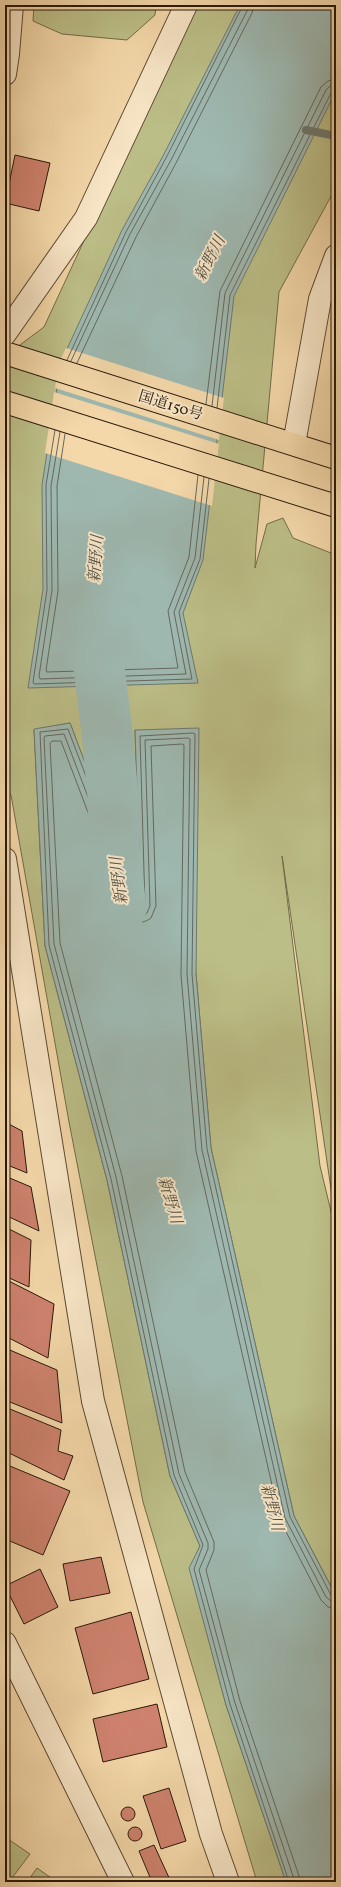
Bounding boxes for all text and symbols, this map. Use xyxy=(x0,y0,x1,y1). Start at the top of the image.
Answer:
water label: 新野川 xyxy=(190,231,232,285)
street label: 国道150号 xyxy=(136,387,206,426)
water label: 新野川 xyxy=(84,532,110,584)
water label: 新野川 xyxy=(106,854,134,906)
water label: 新野川 xyxy=(152,1174,187,1229)
water label: 新野川 xyxy=(255,1482,288,1535)

